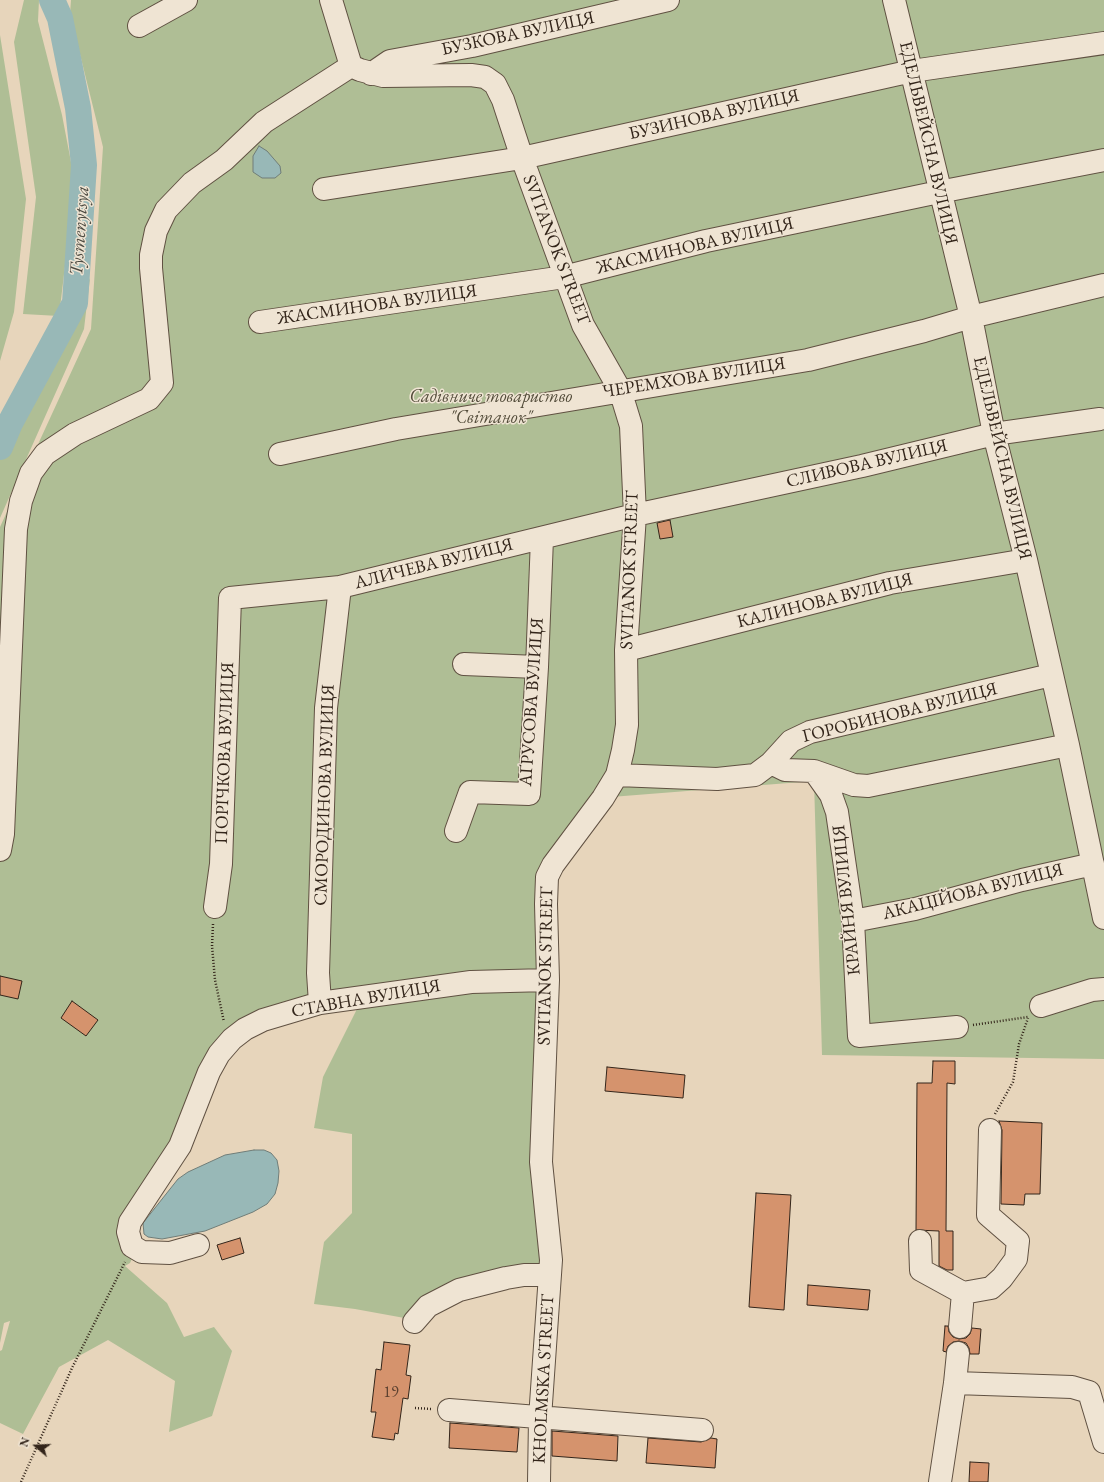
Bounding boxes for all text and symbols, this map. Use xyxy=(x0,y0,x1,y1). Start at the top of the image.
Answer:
street label: БУЗКОВА ВУЛИЦЯ xyxy=(439,7,597,61)
street label: ЕДЕЛЬВЕЙСНА ВУЛИЦЯ xyxy=(894,39,962,247)
street label: БУЗИНОВА ВУЛИЦЯ xyxy=(627,85,801,145)
street label: SVITANOK STREET xyxy=(517,172,595,328)
water label: Tysmenytsya xyxy=(65,185,95,277)
street label: ЖАСМИНОВА ВУЛИЦЯ xyxy=(594,213,796,279)
street label: ЖАСМИНОВА ВУЛИЦЯ xyxy=(276,280,478,330)
street label: ЧЕРЕМХОВА ВУЛИЦЯ xyxy=(601,353,787,403)
street label: ЕДЕЛЬВЕЙСНА ВУЛИЦЯ xyxy=(968,354,1036,562)
park label: Садівниче товариство "Світанок" xyxy=(410,386,572,428)
street label: СЛИВОВА ВУЛИЦЯ xyxy=(784,435,950,493)
street label: SVITANOK STREET xyxy=(616,490,644,650)
street label: АЛИЧЕВА ВУЛИЦЯ xyxy=(353,534,515,594)
street label: КАЛИНОВА ВУЛИЦЯ xyxy=(735,569,915,633)
street label: АҐРУСОВА ВУЛИЦЯ xyxy=(515,617,549,787)
street label: ПОРІЧКОВА ВУЛИЦЯ xyxy=(211,662,239,844)
street label: ГОРОБИНОВА ВУЛИЦЯ xyxy=(800,678,1000,748)
street label: СМОРОДИНОВА ВУЛИЦЯ xyxy=(310,684,340,906)
street label: КРАЙНЯ ВУЛИЦЯ xyxy=(828,824,866,976)
street label: АКАЦІЙОВА ВУЛИЦЯ xyxy=(880,859,1066,925)
street label: SVITANOK STREET xyxy=(534,886,558,1046)
street label: СТАВНА ВУЛИЦЯ xyxy=(290,975,442,1023)
street label: KHOLMSKA STREET xyxy=(529,1294,559,1464)
house number: 19 xyxy=(383,1383,399,1403)
north arrow xyxy=(16,1426,56,1466)
text: N xyxy=(17,1436,33,1449)

